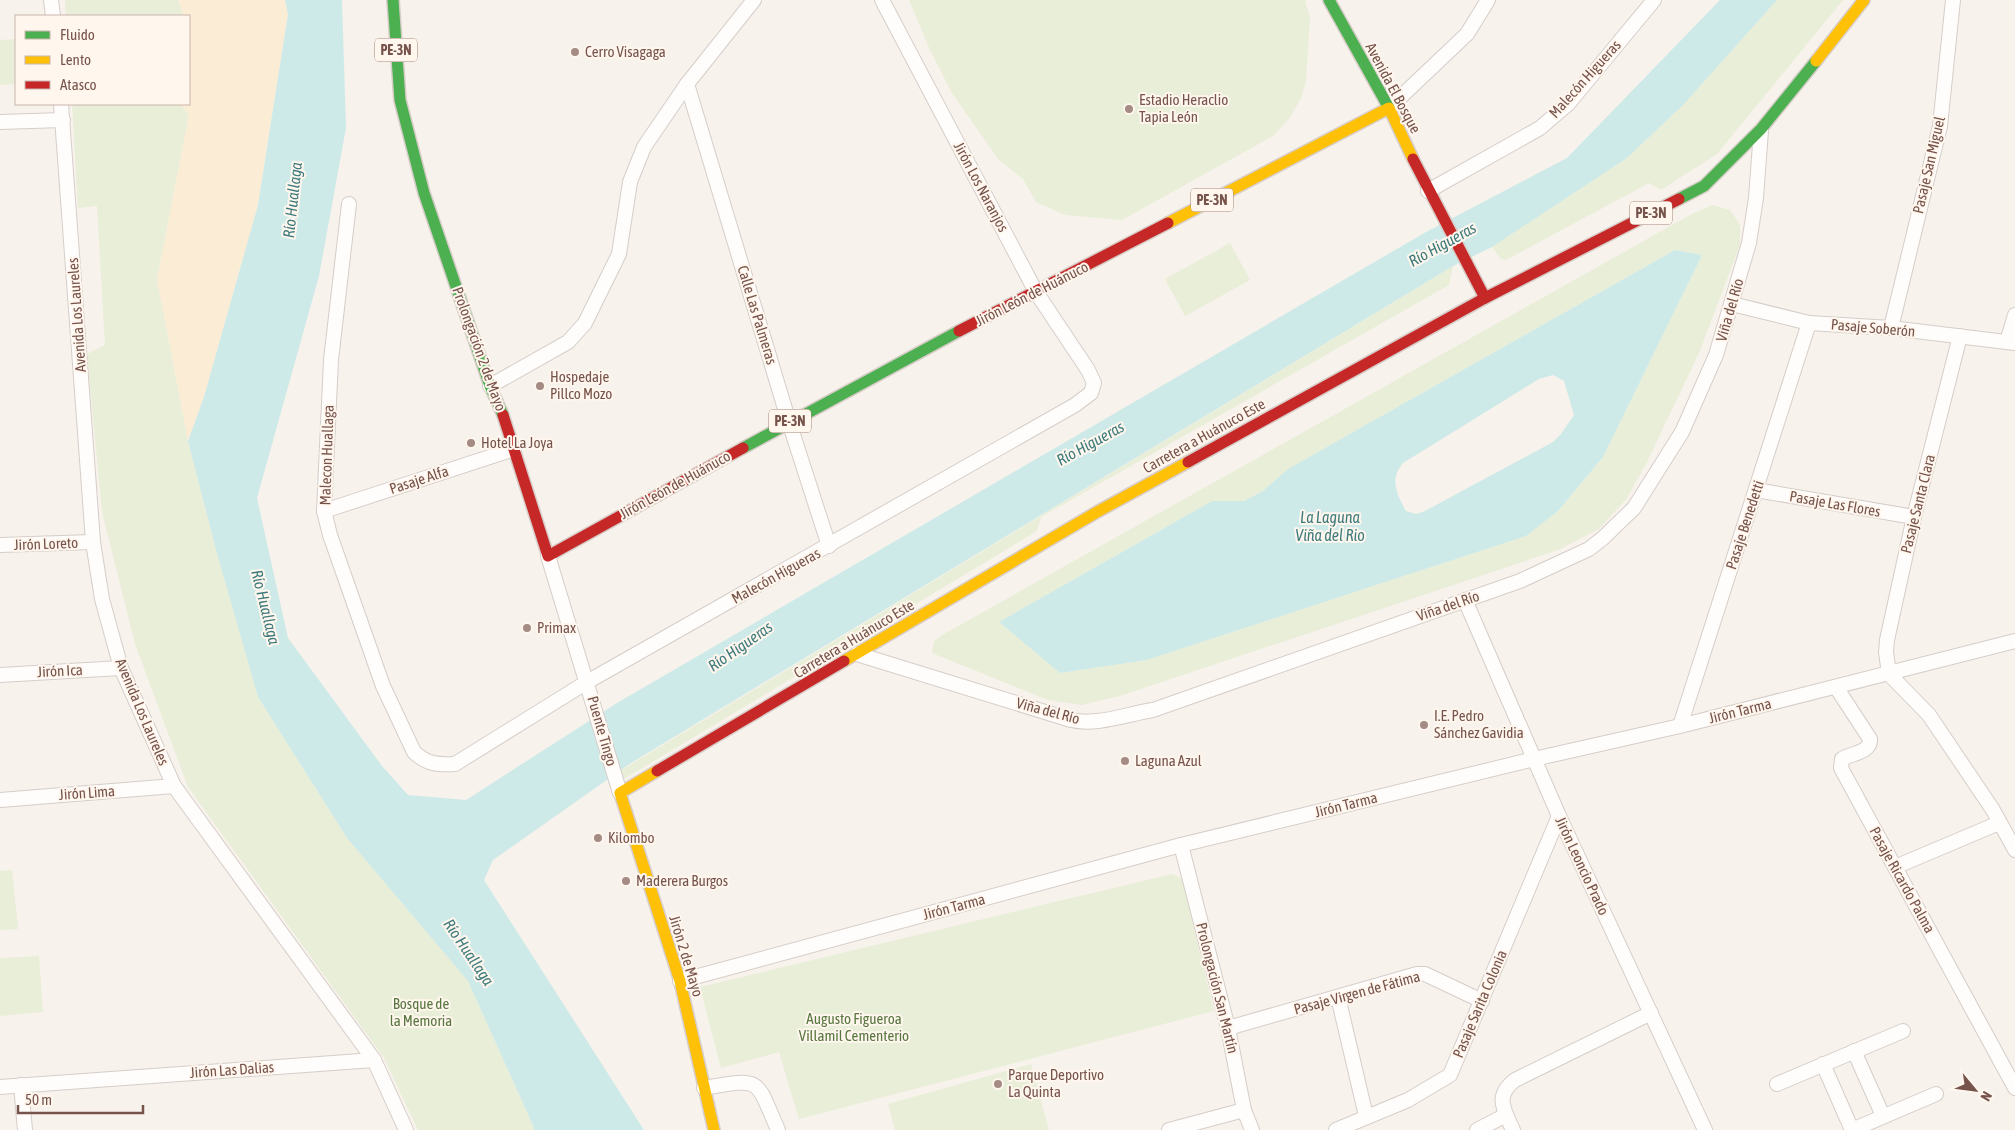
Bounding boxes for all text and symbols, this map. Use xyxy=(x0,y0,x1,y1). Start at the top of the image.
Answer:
legend xyxy=(15,15,190,105)
text: Fluido xyxy=(60,26,95,43)
street label: Malecón Higueras xyxy=(1545,36,1624,121)
road number: PE-3N xyxy=(375,38,417,62)
street label: Avenida El Bosque xyxy=(1362,40,1425,136)
place label: Cerro Visagaga xyxy=(585,43,666,60)
marker: Cerro Visagaga xyxy=(569,46,581,58)
text: Lento xyxy=(60,51,91,68)
text: Atasco xyxy=(60,76,97,93)
place label: Estadio Heraclio Tapia León xyxy=(1139,91,1228,125)
marker: Estadio Heraclio Tapia León xyxy=(1123,103,1135,115)
street label: Pasaje San Miguel xyxy=(1909,115,1948,215)
street label: Jirón Los Naranjos xyxy=(951,139,1012,235)
water label: Río Huallaga xyxy=(279,161,306,239)
road number: PE-3N xyxy=(1191,188,1233,212)
road number: PE-3N xyxy=(1630,202,1672,224)
water label: Río Higueras xyxy=(1405,218,1480,271)
street label: Avenida Los Laureles xyxy=(64,257,89,373)
street label: Jirón León de Huánuco xyxy=(973,258,1091,329)
street label: Calle Las Palmeras xyxy=(734,263,781,366)
street label: Viña del Río xyxy=(1712,276,1747,343)
street label: Prolongación 2 de Mayo xyxy=(449,285,510,413)
street label: Pasaje Soberón xyxy=(1830,315,1916,340)
place label: Hospedaje Pillco Mozo xyxy=(550,368,612,402)
marker: Hospedaje Pillco Mozo xyxy=(534,380,546,392)
street label: Carretera a Huánuco Este xyxy=(1140,395,1268,476)
street label: Malecon Huallaga xyxy=(316,404,337,506)
road number: PE-3N xyxy=(769,410,811,432)
water label: Río Higueras xyxy=(1053,417,1128,470)
place label: Hotel La Joya xyxy=(481,434,553,451)
marker: Hotel La Joya xyxy=(465,437,477,449)
street label: Jirón León de Huánuco xyxy=(616,447,733,522)
street label: Pasaje Santa Clara xyxy=(1897,453,1938,555)
street label: Pasaje Alfa xyxy=(387,462,451,497)
street label: Pasaje Benedetti xyxy=(1722,478,1767,571)
street label: Pasaje Las Flores xyxy=(1788,487,1882,520)
water label: La Laguna Viña del Rio xyxy=(1295,508,1365,544)
street label: Jirón Loreto xyxy=(14,534,78,553)
street label: Malecón Higueras xyxy=(729,544,823,607)
water label: Río Huallaga xyxy=(247,568,284,647)
street label: Viña del Río xyxy=(1414,587,1481,624)
street label: Carretera a Huánuco Este xyxy=(791,596,917,681)
water label: Río Higueras xyxy=(704,617,776,675)
place label: Primax xyxy=(537,619,576,636)
marker: Primax xyxy=(521,622,533,634)
street label: Avenida Los Laureles xyxy=(112,656,173,768)
street label: Jirón Ica xyxy=(37,661,83,680)
street label: Puente Tingo xyxy=(584,694,621,768)
street label: Viña del Río xyxy=(1015,694,1082,727)
street label: Jirón Tarma xyxy=(1707,695,1773,726)
place label: I.E. Pedro Sánchez Gavidia xyxy=(1434,707,1524,741)
marker: I.E. Pedro Sánchez Gavidia xyxy=(1418,719,1430,731)
place label: Laguna Azul xyxy=(1135,752,1202,769)
marker: Laguna Azul xyxy=(1119,755,1131,767)
street label: Jirón Lima xyxy=(58,782,116,803)
street label: Jirón Tarma xyxy=(1313,789,1379,820)
street label: Jirón Leoncio Prado xyxy=(1552,814,1613,918)
street label: Pasaje Ricardo Palma xyxy=(1866,824,1939,936)
place label: Kilombo xyxy=(608,829,655,846)
marker: Kilombo xyxy=(592,832,604,844)
place label: Maderera Burgos xyxy=(636,872,728,889)
marker: Maderera Burgos xyxy=(620,875,632,887)
street label: Jirón Tarma xyxy=(921,890,987,923)
street label: Jirón 2 de Mayo xyxy=(666,913,707,999)
water label: Río Huallaga xyxy=(439,915,498,990)
street label: Prolongación San Martín xyxy=(1193,921,1242,1055)
street label: Pasaje Sarita Colonia xyxy=(1449,947,1510,1060)
street label: Pasaje Virgen de Fátima xyxy=(1292,967,1422,1018)
park label: Bosque de la Memoria xyxy=(390,995,452,1029)
park label: Augusto Figueroa Villamil Cementerio xyxy=(799,1010,909,1044)
street label: Jirón Las Dalias xyxy=(189,1058,275,1081)
north arrow xyxy=(1950,1065,2000,1115)
place label: Parque Deportivo La Quinta xyxy=(1008,1066,1104,1100)
marker: Parque Deportivo La Quinta xyxy=(992,1078,1004,1090)
scale bar xyxy=(18,1082,142,1114)
text: N xyxy=(1977,1089,1995,1104)
text: 50 m xyxy=(25,1091,52,1108)

